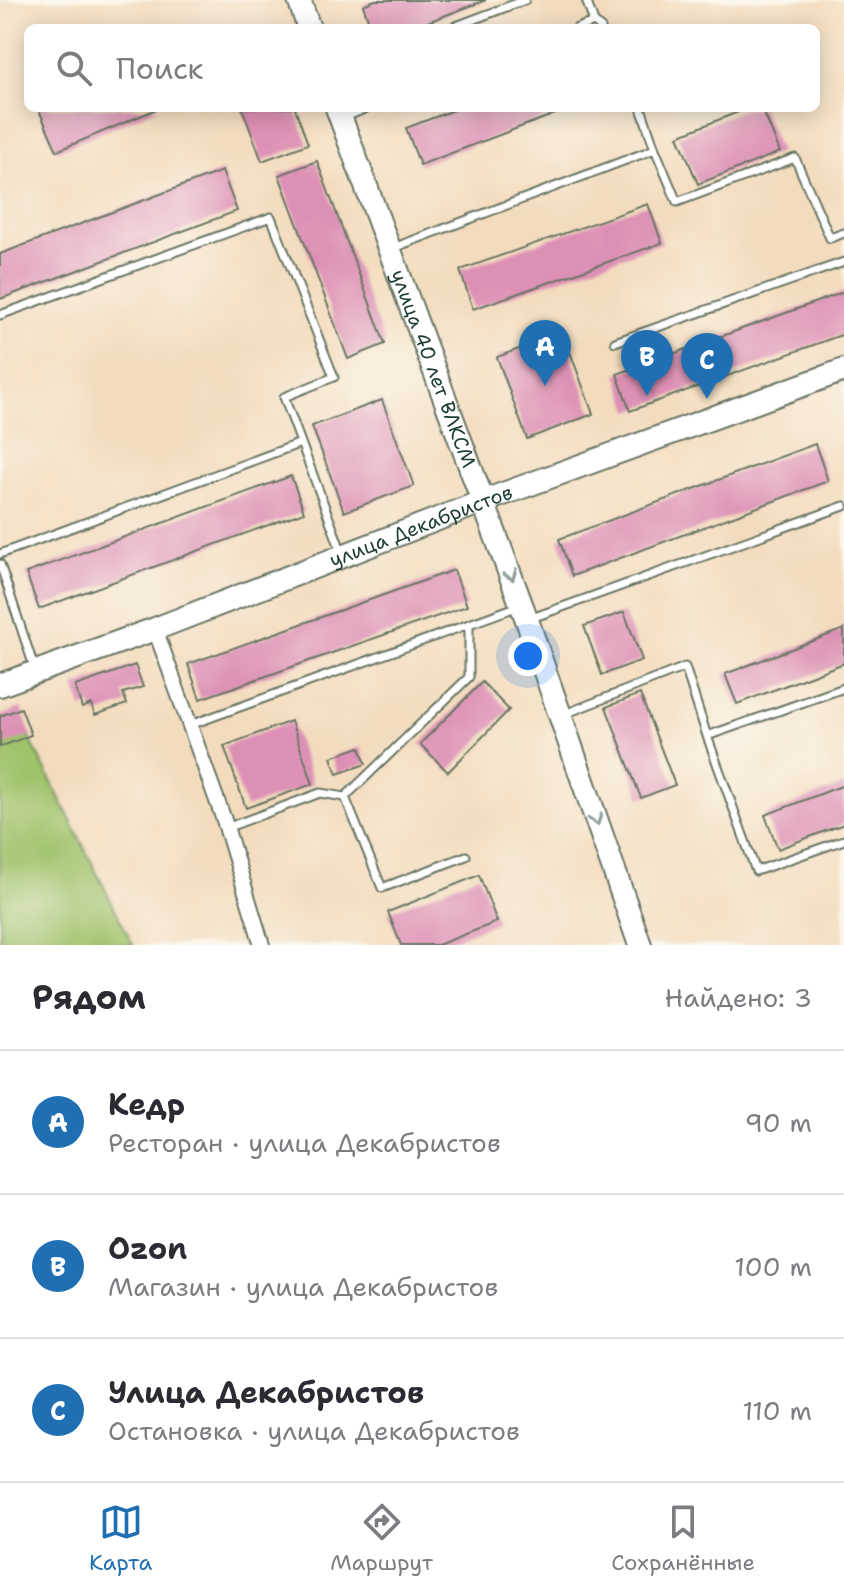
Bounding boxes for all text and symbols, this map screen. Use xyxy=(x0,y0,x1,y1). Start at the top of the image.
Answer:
search box xyxy=(24,24,820,112)
icon: search xyxy=(52,46,96,90)
text: Поиск xyxy=(116,48,204,89)
street label: улица 40 лет ВЛКСМ xyxy=(385,266,482,471)
pin: A xyxy=(519,320,571,386)
pin: B xyxy=(621,330,673,396)
pin: C xyxy=(681,333,733,399)
street label: улица Декабристов xyxy=(326,479,516,573)
one-way arrow xyxy=(501,567,518,581)
your location xyxy=(508,636,548,676)
one-way arrow xyxy=(587,812,603,826)
text: Рядом xyxy=(32,974,146,1020)
text: Найдено: 3 xyxy=(665,980,812,1015)
text: Кедр xyxy=(108,1084,185,1125)
text: A xyxy=(48,1105,68,1140)
text: 90 m xyxy=(745,1105,812,1140)
text: Ресторан · улица Декабристов xyxy=(108,1125,501,1160)
text: Ozon xyxy=(108,1228,187,1269)
text: B xyxy=(50,1249,66,1284)
text: 100 m xyxy=(734,1249,812,1284)
text: Магазин · улица Декабристов xyxy=(108,1269,498,1304)
text: Улица Декабристов xyxy=(108,1372,424,1413)
text: C xyxy=(50,1393,66,1428)
text: 110 m xyxy=(742,1393,812,1428)
text: Остановка · улица Декабристов xyxy=(108,1413,520,1448)
tab: Карта xyxy=(89,1500,152,1577)
tab: Маршрут xyxy=(330,1500,433,1577)
tab: Сохранённые xyxy=(611,1500,755,1577)

